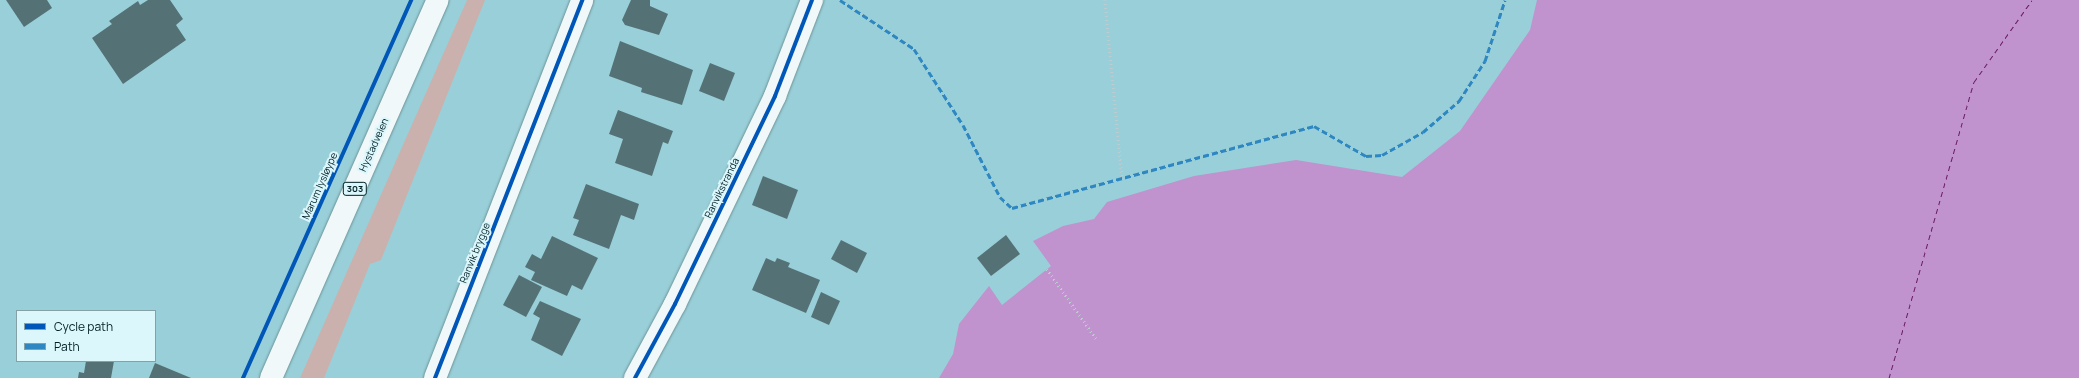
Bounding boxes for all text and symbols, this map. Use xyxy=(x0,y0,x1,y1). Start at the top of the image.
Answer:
street label: Hystadveien xyxy=(357,116,391,174)
street label: Marum lysløype xyxy=(300,151,340,221)
street label: Ranvikstranda xyxy=(702,156,742,220)
road number: 303 xyxy=(342,182,368,196)
street label: Ranvik brygge xyxy=(457,221,493,285)
legend xyxy=(16,310,156,362)
text: Cycle path xyxy=(54,318,113,335)
text: Path xyxy=(54,338,80,355)

